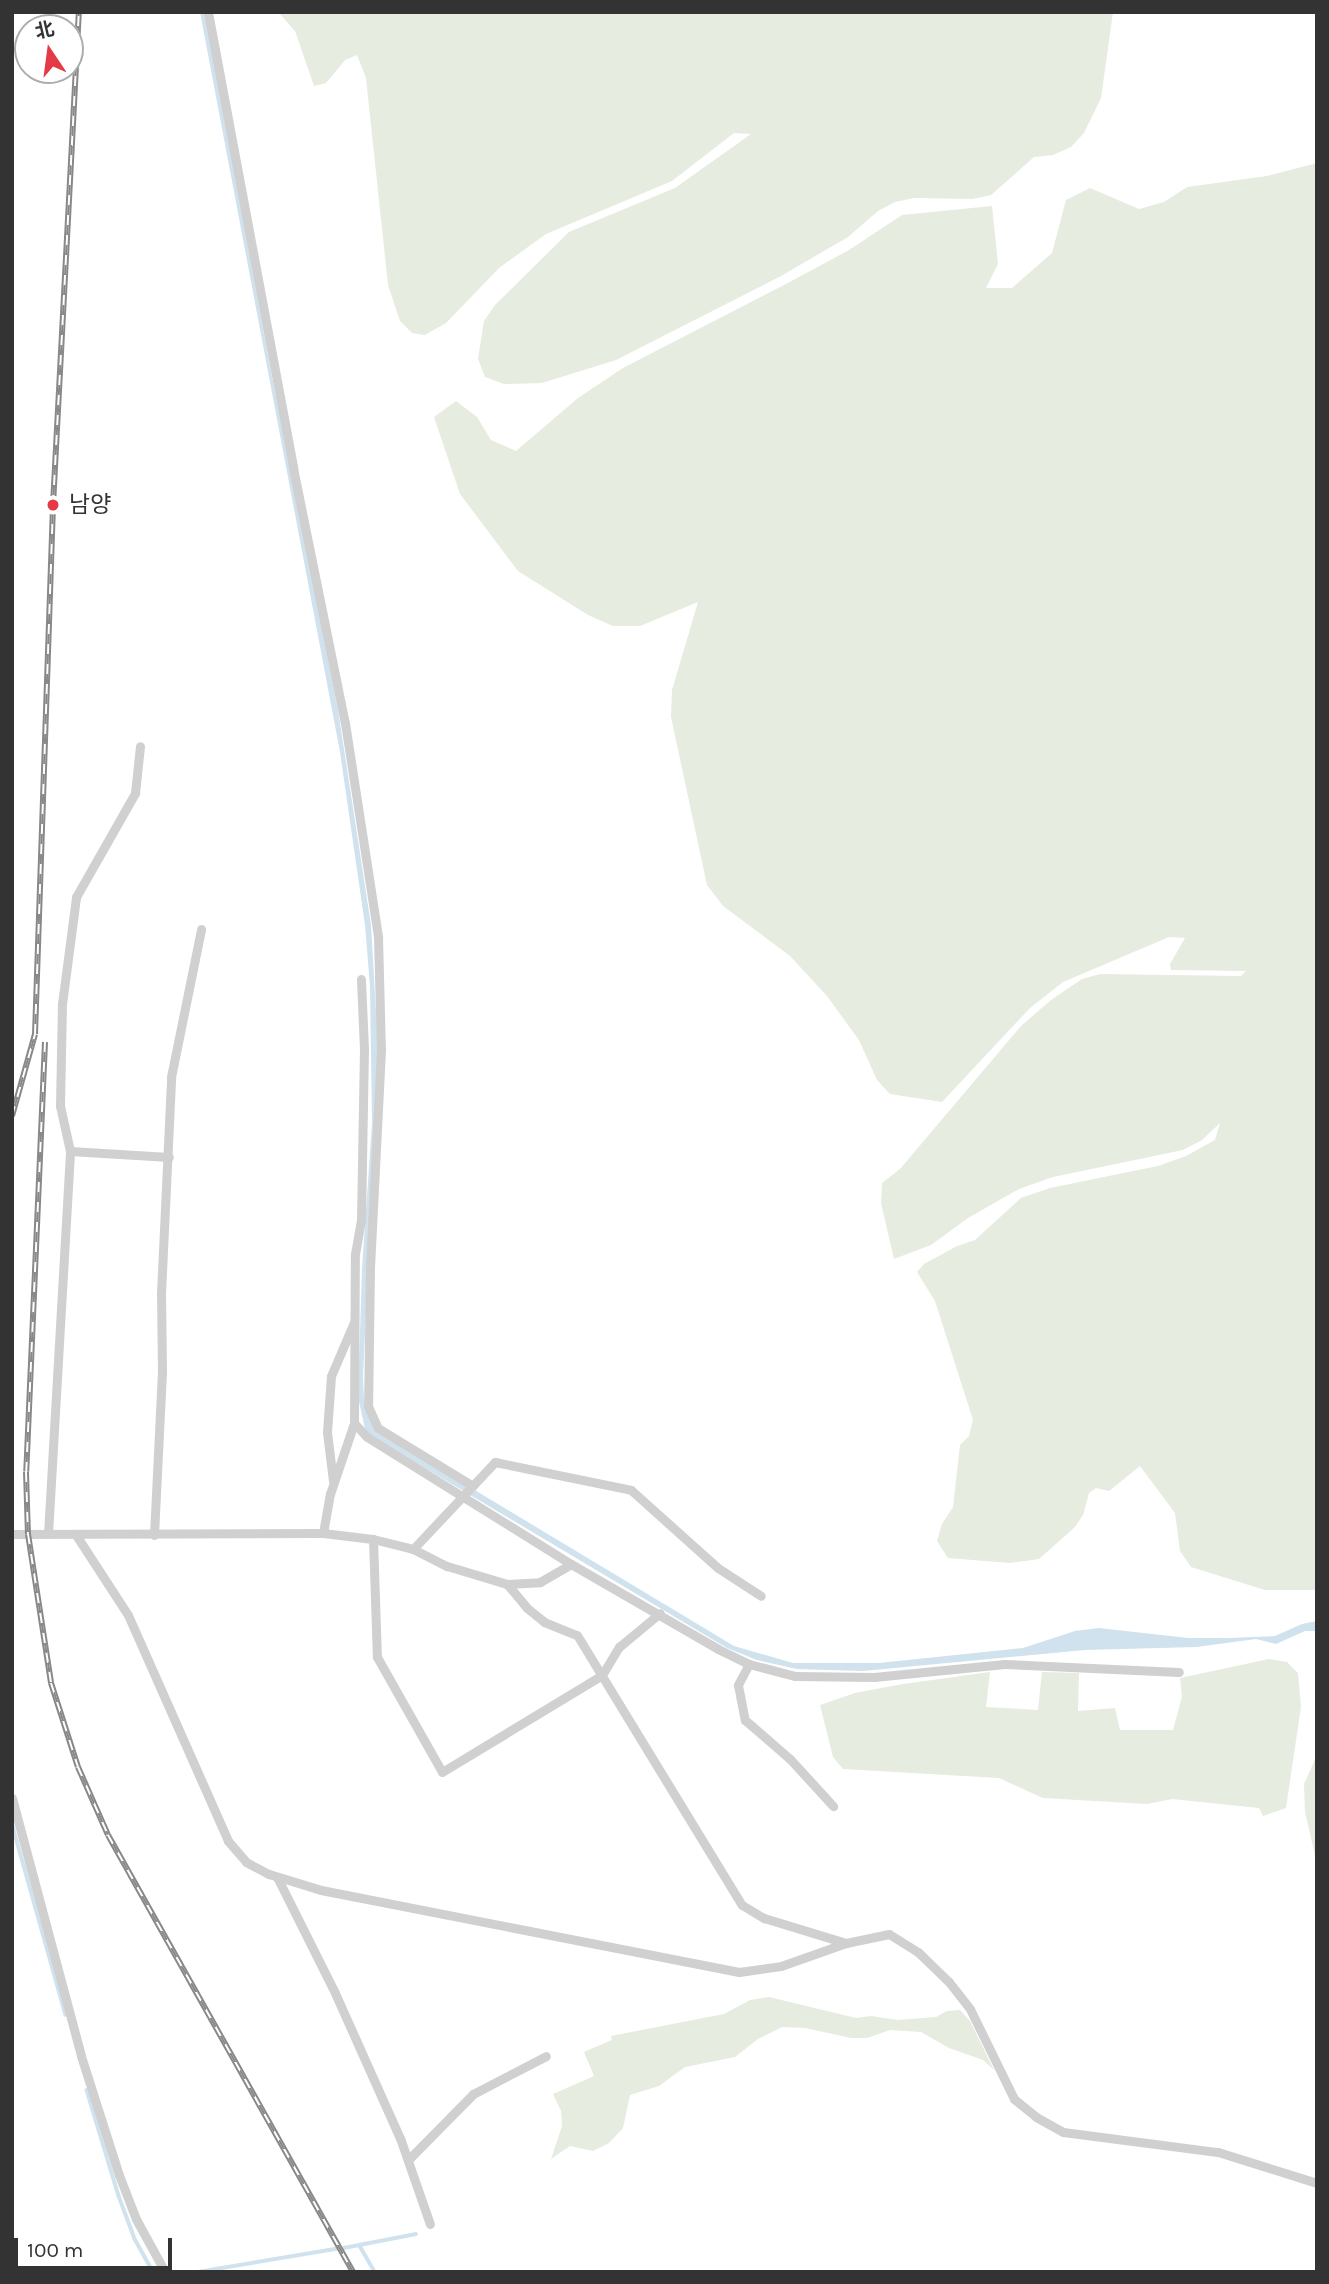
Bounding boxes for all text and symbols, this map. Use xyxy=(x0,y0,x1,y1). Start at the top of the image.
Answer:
north arrow xyxy=(14,14,84,84)
text: 北 xyxy=(33,18,56,43)
place label: 남양 xyxy=(69,491,111,519)
marker: 남양 xyxy=(43,495,63,515)
scale bar xyxy=(18,2224,175,2268)
text: 100 m xyxy=(27,2238,84,2262)

